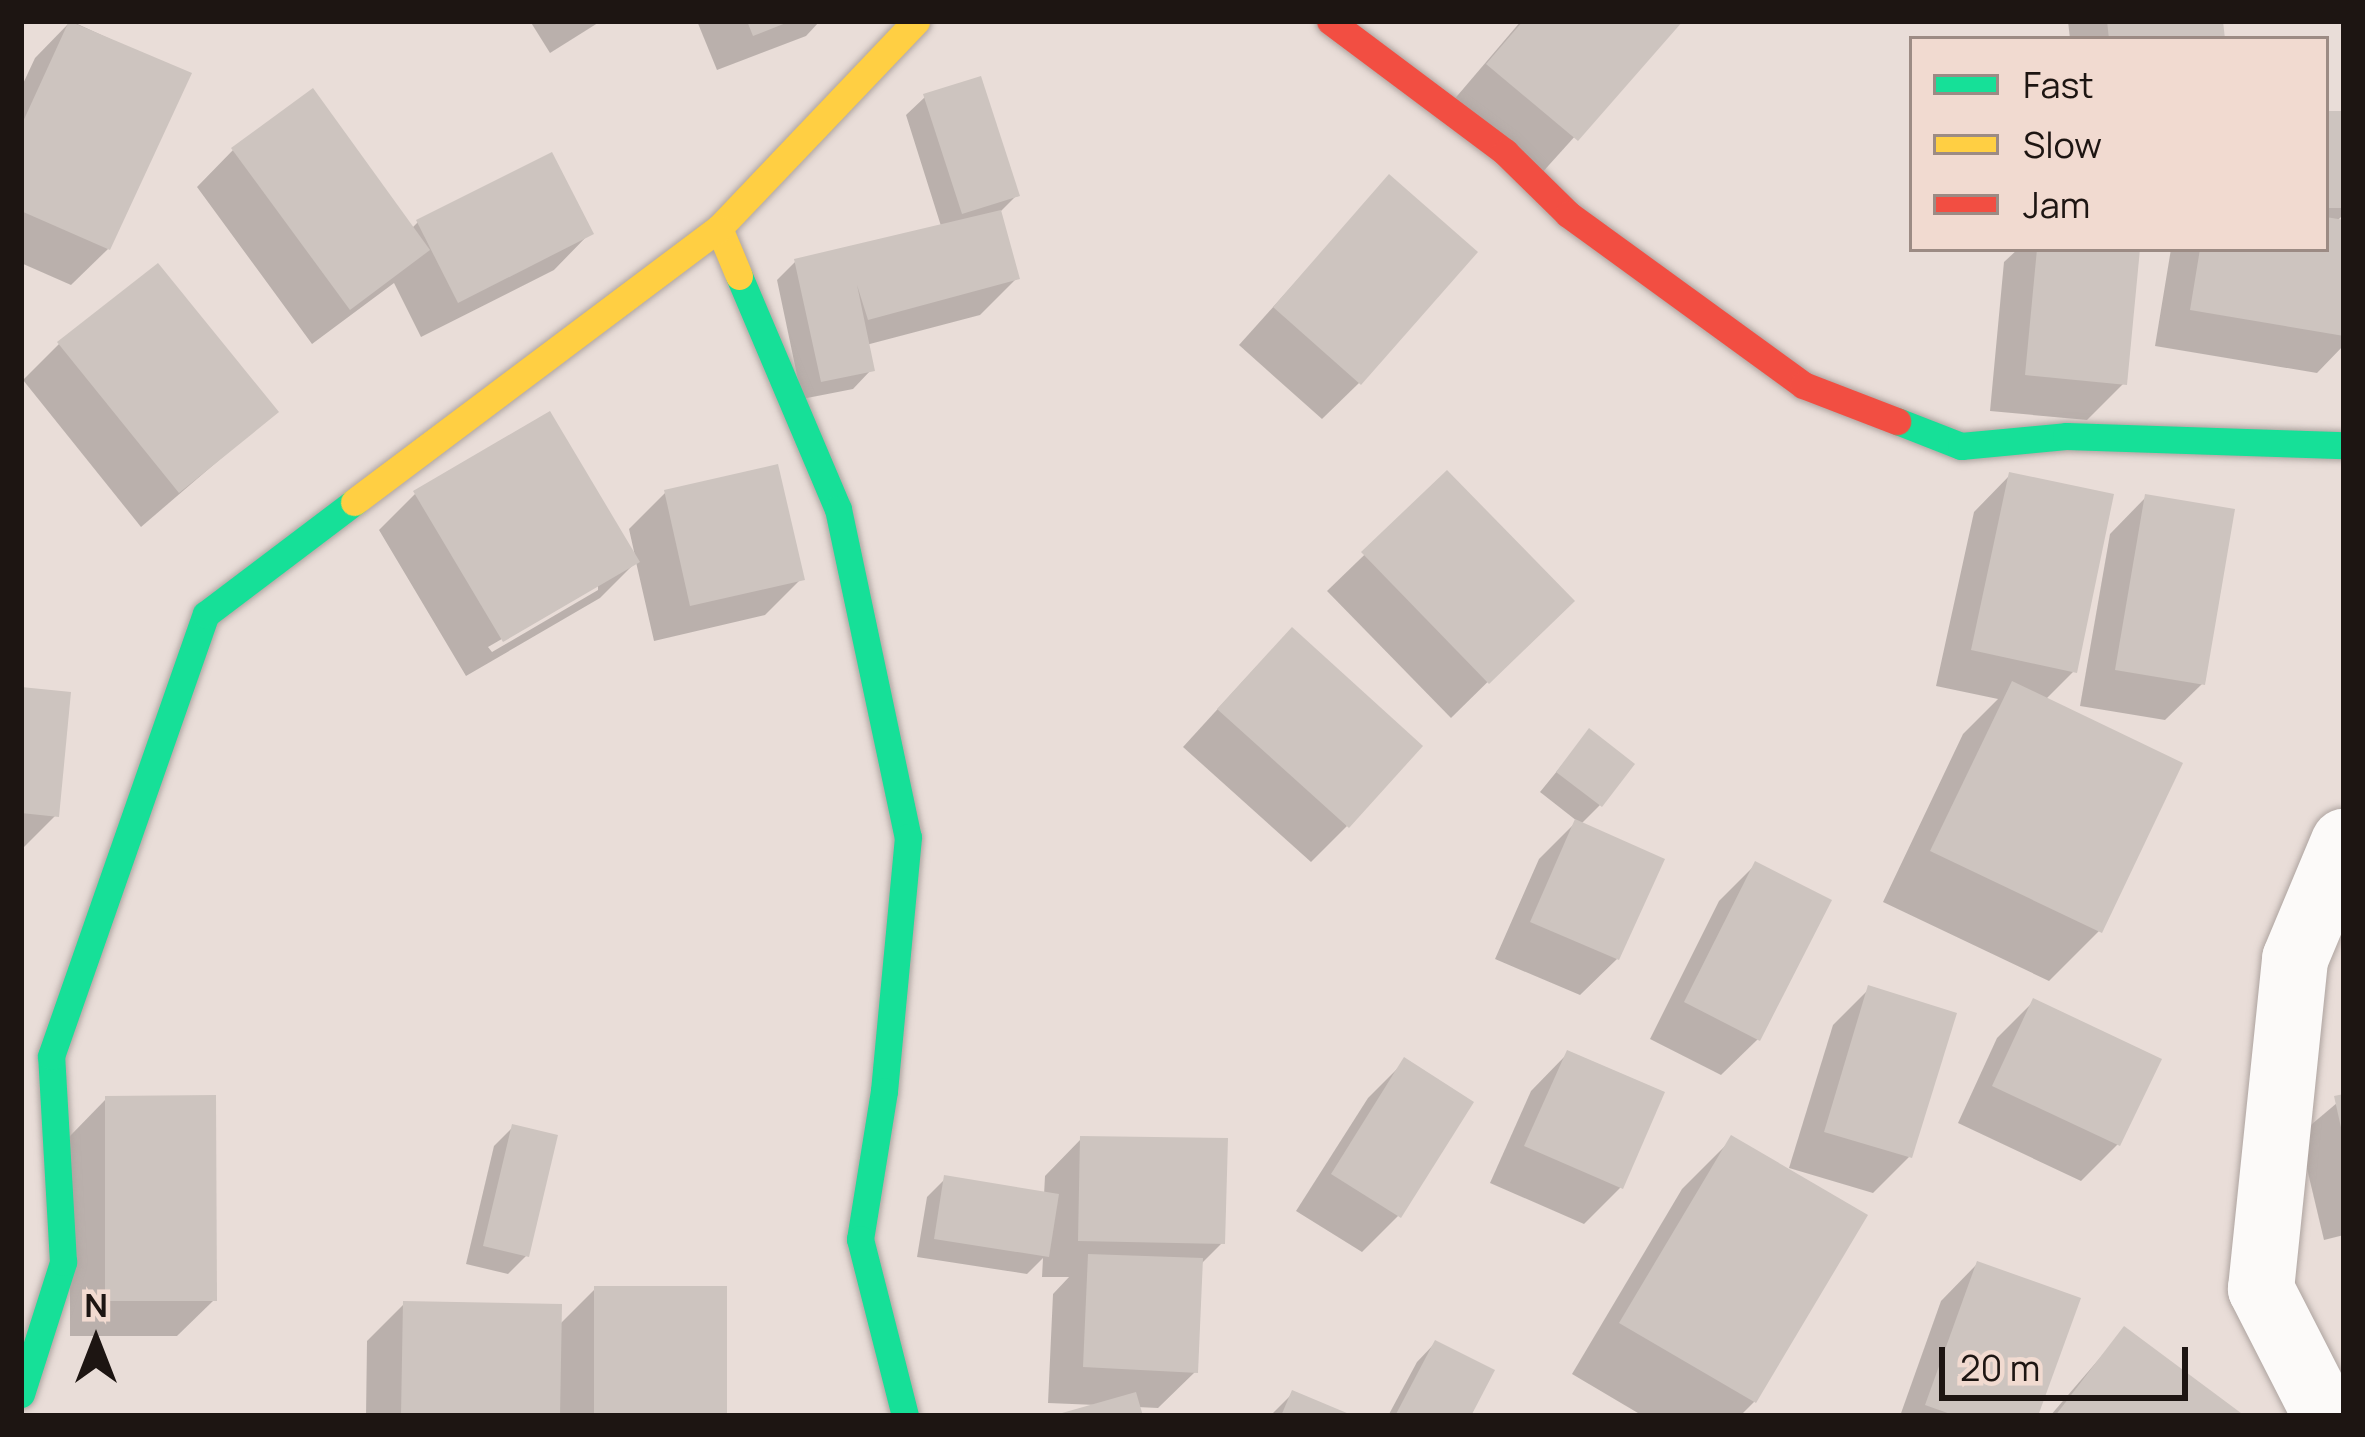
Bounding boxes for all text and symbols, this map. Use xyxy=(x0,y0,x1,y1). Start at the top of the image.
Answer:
legend xyxy=(1909,36,2329,252)
text: Fast xyxy=(2023,60,2094,109)
text: Slow xyxy=(2023,120,2102,169)
text: Jam xyxy=(2023,180,2090,229)
north arrow xyxy=(36,1281,156,1401)
text: N xyxy=(84,1282,108,1327)
scale bar xyxy=(1945,1323,2194,1397)
text: 20 m xyxy=(1960,1343,2040,1392)

